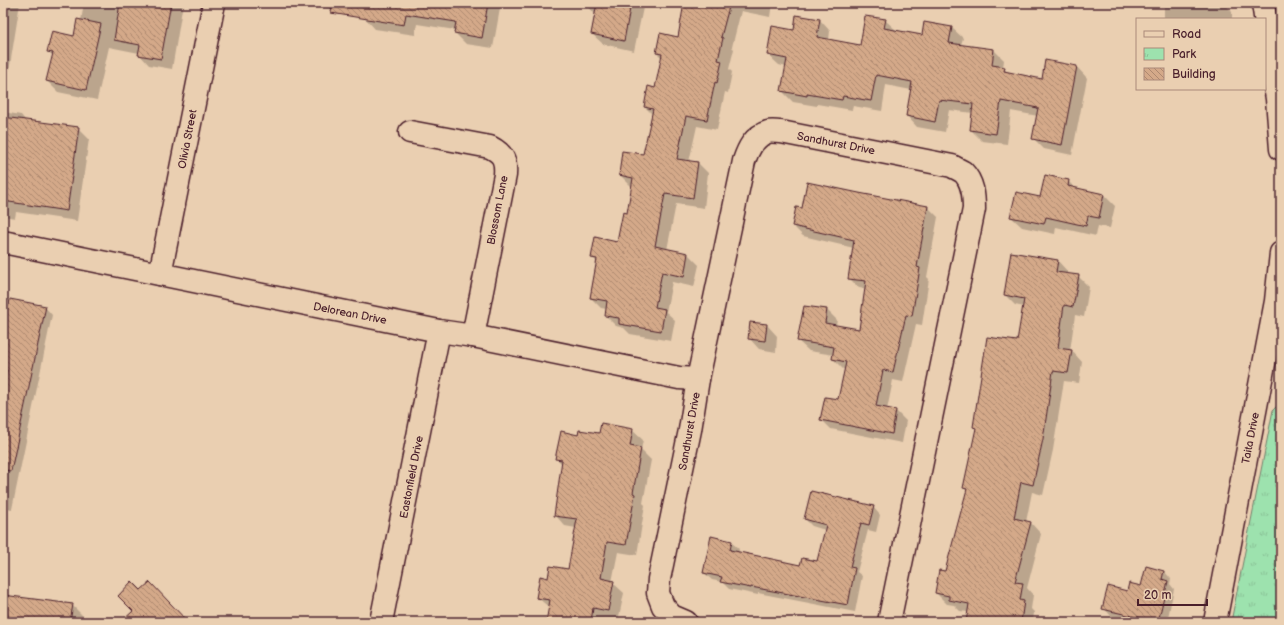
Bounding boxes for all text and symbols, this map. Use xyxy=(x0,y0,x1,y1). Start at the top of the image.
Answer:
legend xyxy=(1136,18,1266,90)
text: Road xyxy=(1172,27,1201,42)
text: Park xyxy=(1172,47,1196,62)
text: Building xyxy=(1172,67,1216,82)
street label: Olivia Street xyxy=(175,108,200,170)
street label: Sandhurst Drive xyxy=(796,130,876,158)
street label: Blossom Lane xyxy=(484,174,511,246)
street label: Delorean Drive xyxy=(312,300,388,327)
street label: Sandhurst Drive xyxy=(676,391,703,471)
street label: Taita Drive xyxy=(1239,411,1262,465)
street label: Eastonfield Drive xyxy=(397,434,426,519)
scale bar xyxy=(1138,581,1207,607)
text: 20 m xyxy=(1144,588,1171,603)

